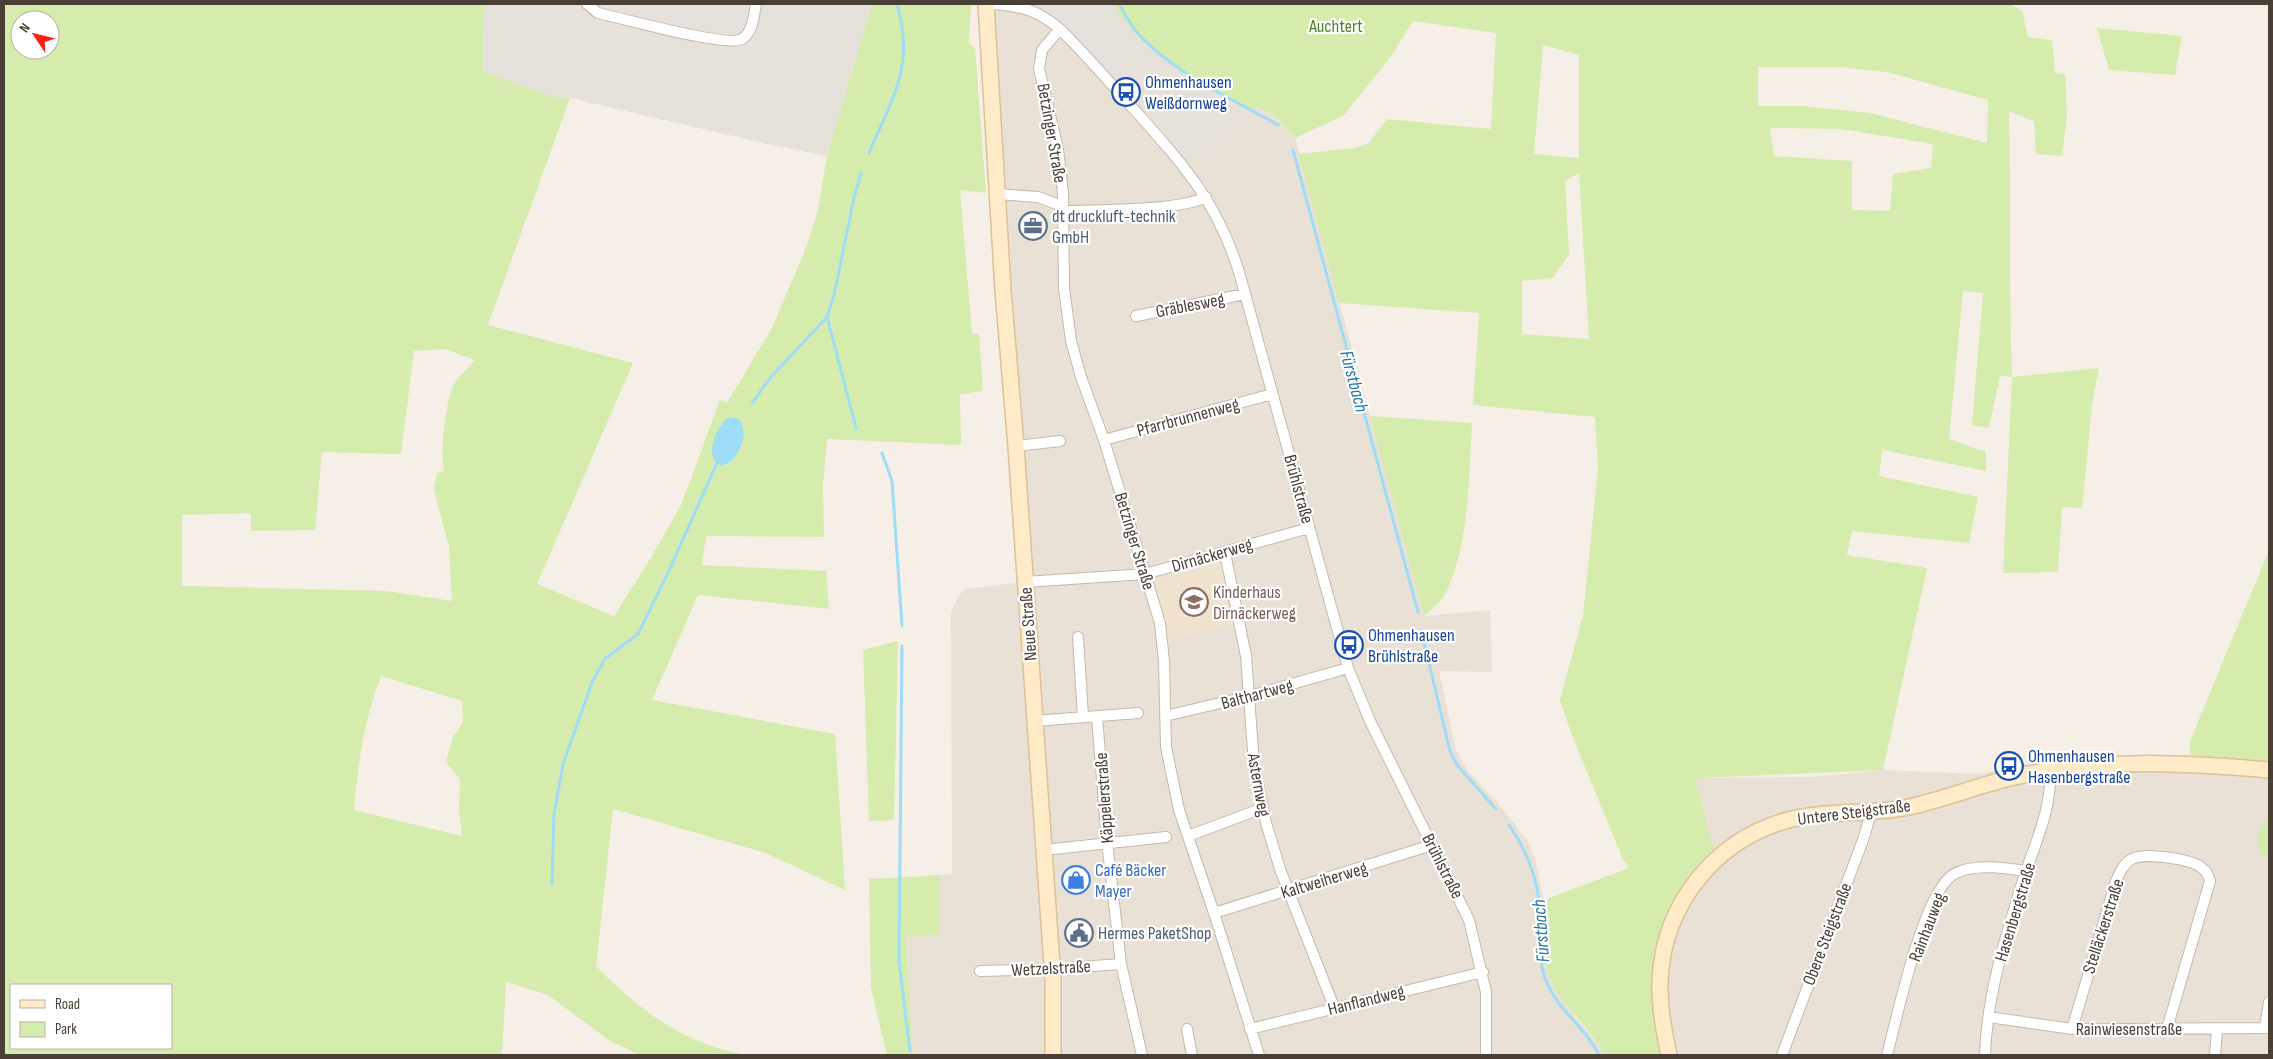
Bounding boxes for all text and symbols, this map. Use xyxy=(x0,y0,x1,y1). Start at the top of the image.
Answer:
north arrow xyxy=(10,10,60,60)
park label: Auchtert xyxy=(1308,16,1363,37)
text: N xyxy=(16,20,34,36)
place label: Ohmenhausen Weißdornweg xyxy=(1145,72,1232,114)
bus stop icon: Ohmenhausen Weißdornweg xyxy=(1111,77,1141,107)
street label: Betzinger Straße xyxy=(1032,82,1071,184)
place label: dt druckluft-technik GmbH xyxy=(1052,206,1176,248)
office icon: dt druckluft-technik GmbH xyxy=(1018,211,1048,241)
street label: Gräblesweg xyxy=(1154,289,1226,322)
water label: Fürstbach xyxy=(1334,348,1373,415)
street label: Pfarrbrunnenweg xyxy=(1135,394,1242,441)
street label: Brühlstraße xyxy=(1279,452,1318,526)
street label: Betzinger Straße xyxy=(1110,490,1159,592)
street label: Dirnäckerweg xyxy=(1169,534,1255,577)
place label: Kinderhaus Dirnäckerweg xyxy=(1213,582,1296,624)
street label: Neue Straße xyxy=(1015,586,1042,662)
school or university icon: Kinderhaus Dirnäckerweg xyxy=(1179,587,1209,617)
place label: Ohmenhausen Brühlstraße xyxy=(1368,625,1455,667)
bus stop icon: Ohmenhausen Brühlstraße xyxy=(1334,630,1364,660)
street label: Balthartweg xyxy=(1219,675,1295,714)
place label: Ohmenhausen Hasenbergstraße xyxy=(2028,746,2131,788)
street label: Asternweg xyxy=(1242,751,1274,818)
bus stop icon: Ohmenhausen Hasenbergstraße xyxy=(1994,751,2024,781)
street label: Käppelerstraße xyxy=(1091,752,1118,844)
street label: Untere Steigstraße xyxy=(1796,795,1912,830)
street label: Brühlstraße xyxy=(1417,830,1468,902)
street label: Kaltweiherweg xyxy=(1278,857,1370,904)
place label: Café Bäcker Mayer xyxy=(1095,860,1166,902)
street label: Hasenbergstraße xyxy=(1990,860,2041,964)
shop icon: Café Bäcker Mayer xyxy=(1061,865,1091,895)
street label: Stelläckerstraße xyxy=(2078,876,2129,976)
street label: Obere Steigstraße xyxy=(1798,880,1857,988)
street label: Rainhauweg xyxy=(1905,889,1950,965)
water label: Fürstbach xyxy=(1528,899,1555,963)
public building icon: Hermes PaketShop xyxy=(1064,918,1094,948)
place label: Hermes PaketShop xyxy=(1098,923,1212,944)
street label: Wetzelstraße xyxy=(1011,956,1091,981)
street label: Hanflandweg xyxy=(1326,981,1407,1020)
legend xyxy=(10,984,172,1049)
text: Road xyxy=(55,995,80,1014)
street label: Rainwiesenstraße xyxy=(2076,1019,2182,1040)
text: Park xyxy=(55,1020,77,1039)

